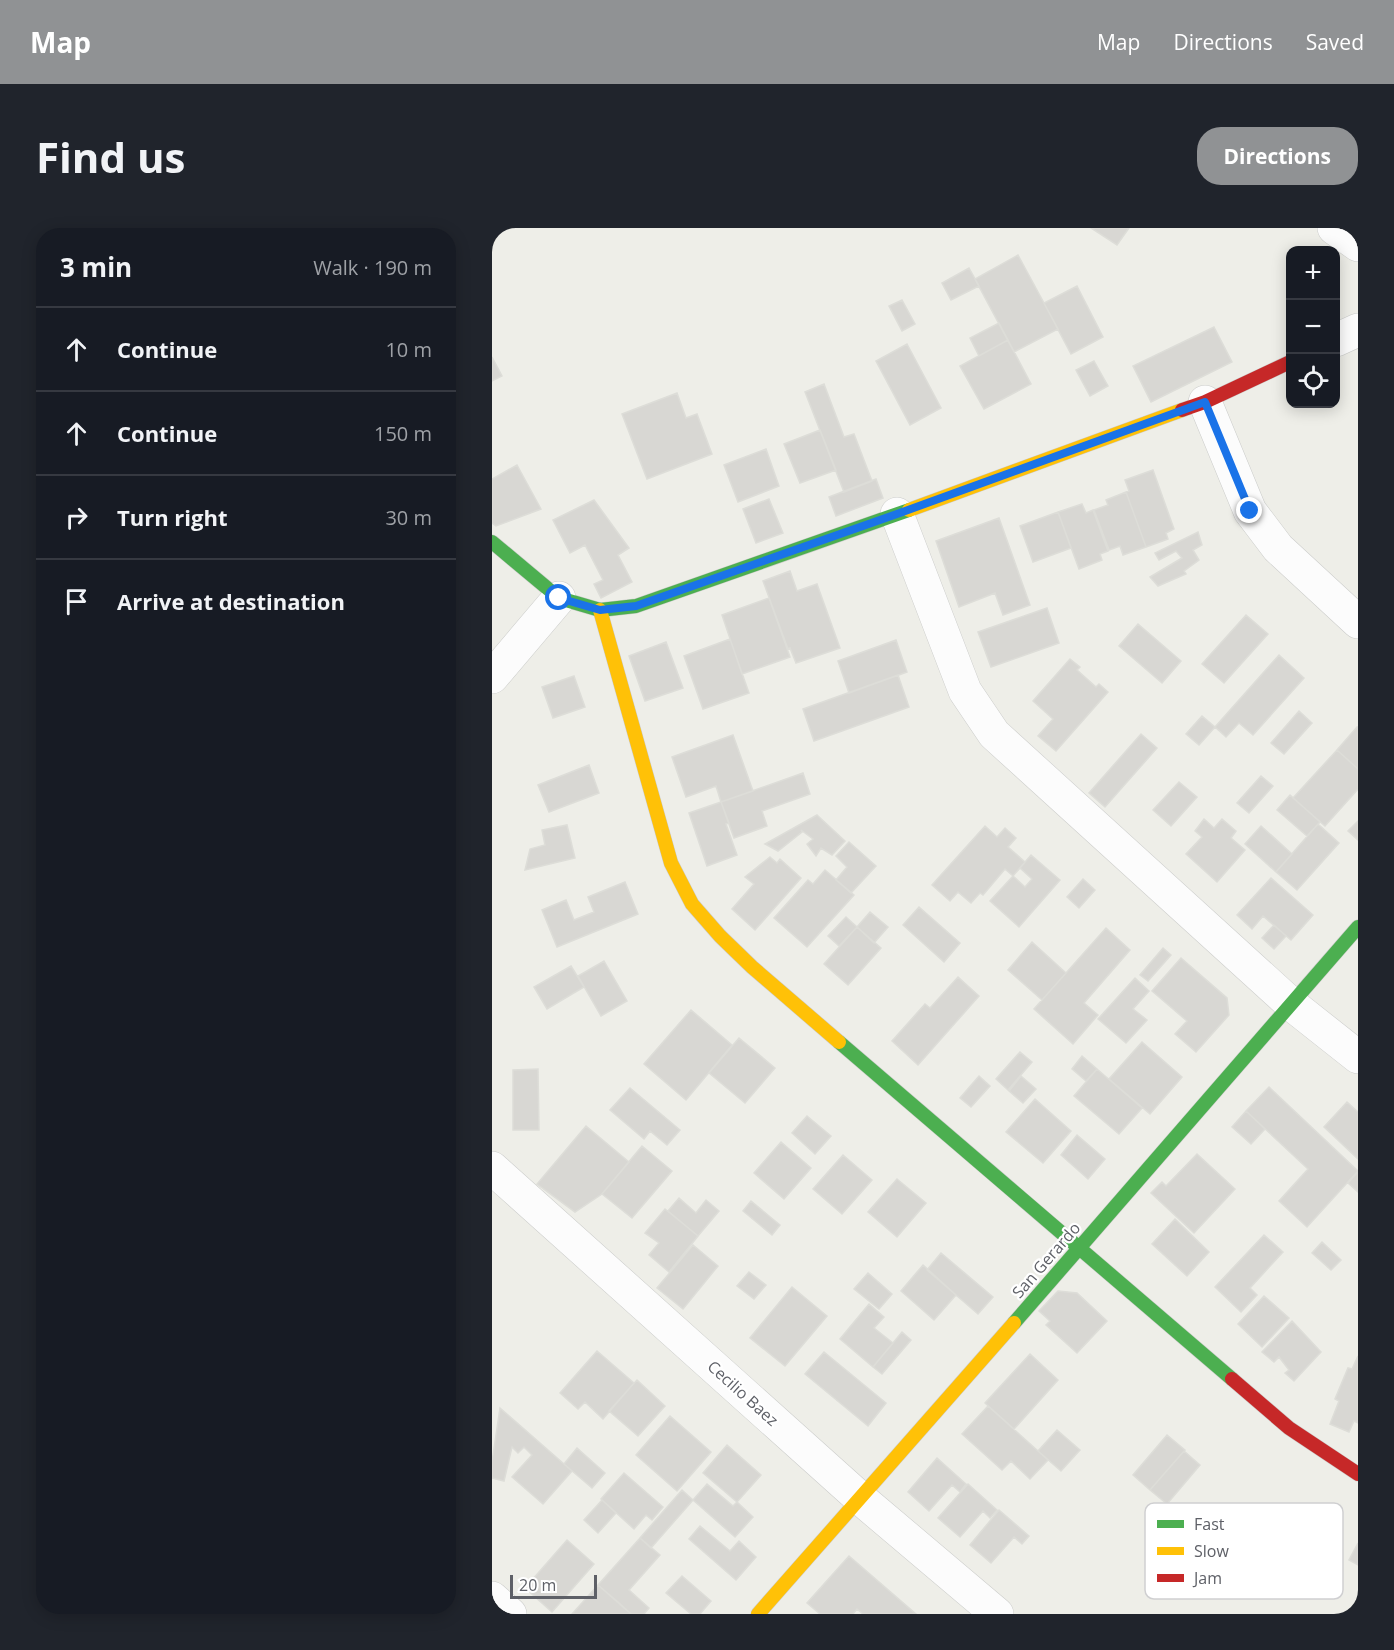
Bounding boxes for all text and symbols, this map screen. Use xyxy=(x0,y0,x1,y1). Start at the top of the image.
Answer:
text: Map xyxy=(30,23,91,61)
text: Map xyxy=(1097,28,1140,56)
text: Directions xyxy=(1173,28,1273,56)
text: Saved xyxy=(1306,28,1364,56)
button: Directions xyxy=(1197,127,1358,185)
text: Find us xyxy=(36,128,185,185)
map controls xyxy=(1286,246,1340,408)
button: + xyxy=(1286,246,1340,300)
text: 3 min xyxy=(60,249,132,285)
text: Walk · 190 m xyxy=(313,254,432,281)
button: − xyxy=(1286,300,1340,354)
icon: ahead xyxy=(60,333,93,366)
text: Continue xyxy=(117,334,217,364)
text: 10 m xyxy=(385,336,432,363)
button: locate xyxy=(1286,354,1340,408)
icon: ahead xyxy=(60,417,93,450)
text: Continue xyxy=(117,418,217,448)
text: 150 m xyxy=(374,420,432,447)
route end xyxy=(1236,497,1262,523)
icon: right xyxy=(60,501,93,534)
text: Turn right xyxy=(117,502,228,532)
text: 30 m xyxy=(385,504,432,531)
route start xyxy=(545,584,571,610)
icon: arrive xyxy=(60,585,93,618)
text: Arrive at destination xyxy=(117,586,345,616)
street label: San Gerardo xyxy=(1007,1217,1085,1303)
street label: Cecilio Baez xyxy=(703,1355,783,1431)
legend xyxy=(1145,1503,1343,1599)
text: Fast xyxy=(1194,1513,1225,1535)
text: Slow xyxy=(1194,1540,1229,1562)
text: Jam xyxy=(1192,1567,1222,1589)
scale bar xyxy=(510,1572,597,1600)
text: 20 m xyxy=(519,1574,556,1596)

